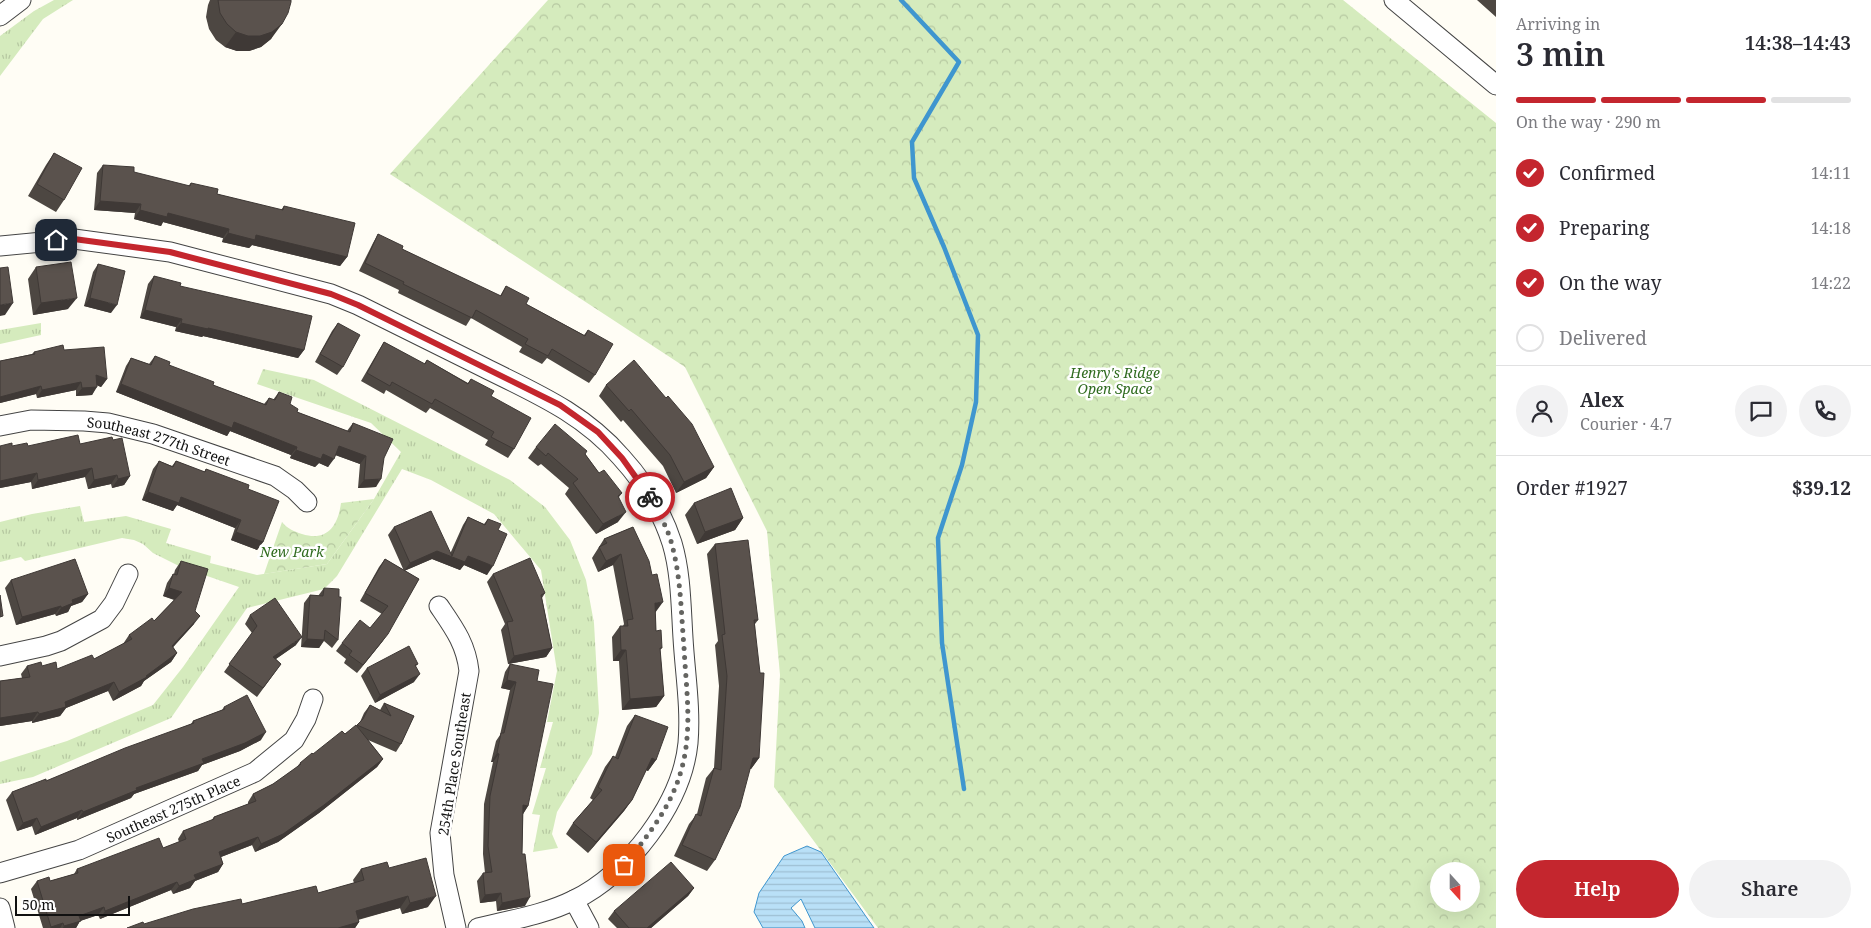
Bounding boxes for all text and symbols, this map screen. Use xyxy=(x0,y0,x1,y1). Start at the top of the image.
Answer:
text: Arriving in xyxy=(1516,13,1600,35)
text: 14:38–14:43 xyxy=(1745,30,1851,56)
text: 3 min xyxy=(1516,32,1605,75)
text: On the way · 290 m xyxy=(1516,111,1661,133)
icon: check xyxy=(1516,159,1544,187)
text: Confirmed xyxy=(1559,160,1655,186)
text: 14:11 xyxy=(1811,162,1851,184)
icon: check xyxy=(1516,214,1544,242)
text: Preparing xyxy=(1559,215,1649,241)
text: 14:18 xyxy=(1811,217,1851,239)
pin xyxy=(35,219,77,261)
icon: home xyxy=(42,226,70,254)
icon: check xyxy=(1516,269,1544,297)
text: On the way xyxy=(1559,270,1662,296)
text: 14:22 xyxy=(1811,272,1851,294)
text: Delivered xyxy=(1559,325,1647,351)
park label: Henry's Ridge Open Space xyxy=(1069,363,1160,398)
button: person xyxy=(1516,385,1568,437)
button: chat xyxy=(1735,385,1787,437)
button: phone xyxy=(1799,385,1851,437)
text: Alex xyxy=(1580,387,1624,413)
street label: Southeast 277th Street xyxy=(86,412,233,469)
text: Courier · 4.7 xyxy=(1580,413,1672,435)
courier xyxy=(625,472,675,522)
text: Order #1927 xyxy=(1516,475,1628,501)
text: $39.12 xyxy=(1792,475,1851,501)
icon: bike xyxy=(636,483,664,511)
park label: New Park xyxy=(259,542,325,561)
street label: 254th Place Southeast xyxy=(433,691,475,837)
street label: Southeast 275th Place xyxy=(103,770,243,846)
pin xyxy=(603,844,645,886)
icon: bag xyxy=(610,851,638,879)
button: Help xyxy=(1516,860,1679,918)
button: Share xyxy=(1689,860,1851,918)
north arrow xyxy=(1430,862,1480,912)
map controls xyxy=(1430,862,1480,912)
scale bar xyxy=(15,893,130,916)
text: 50 m xyxy=(22,895,55,914)

